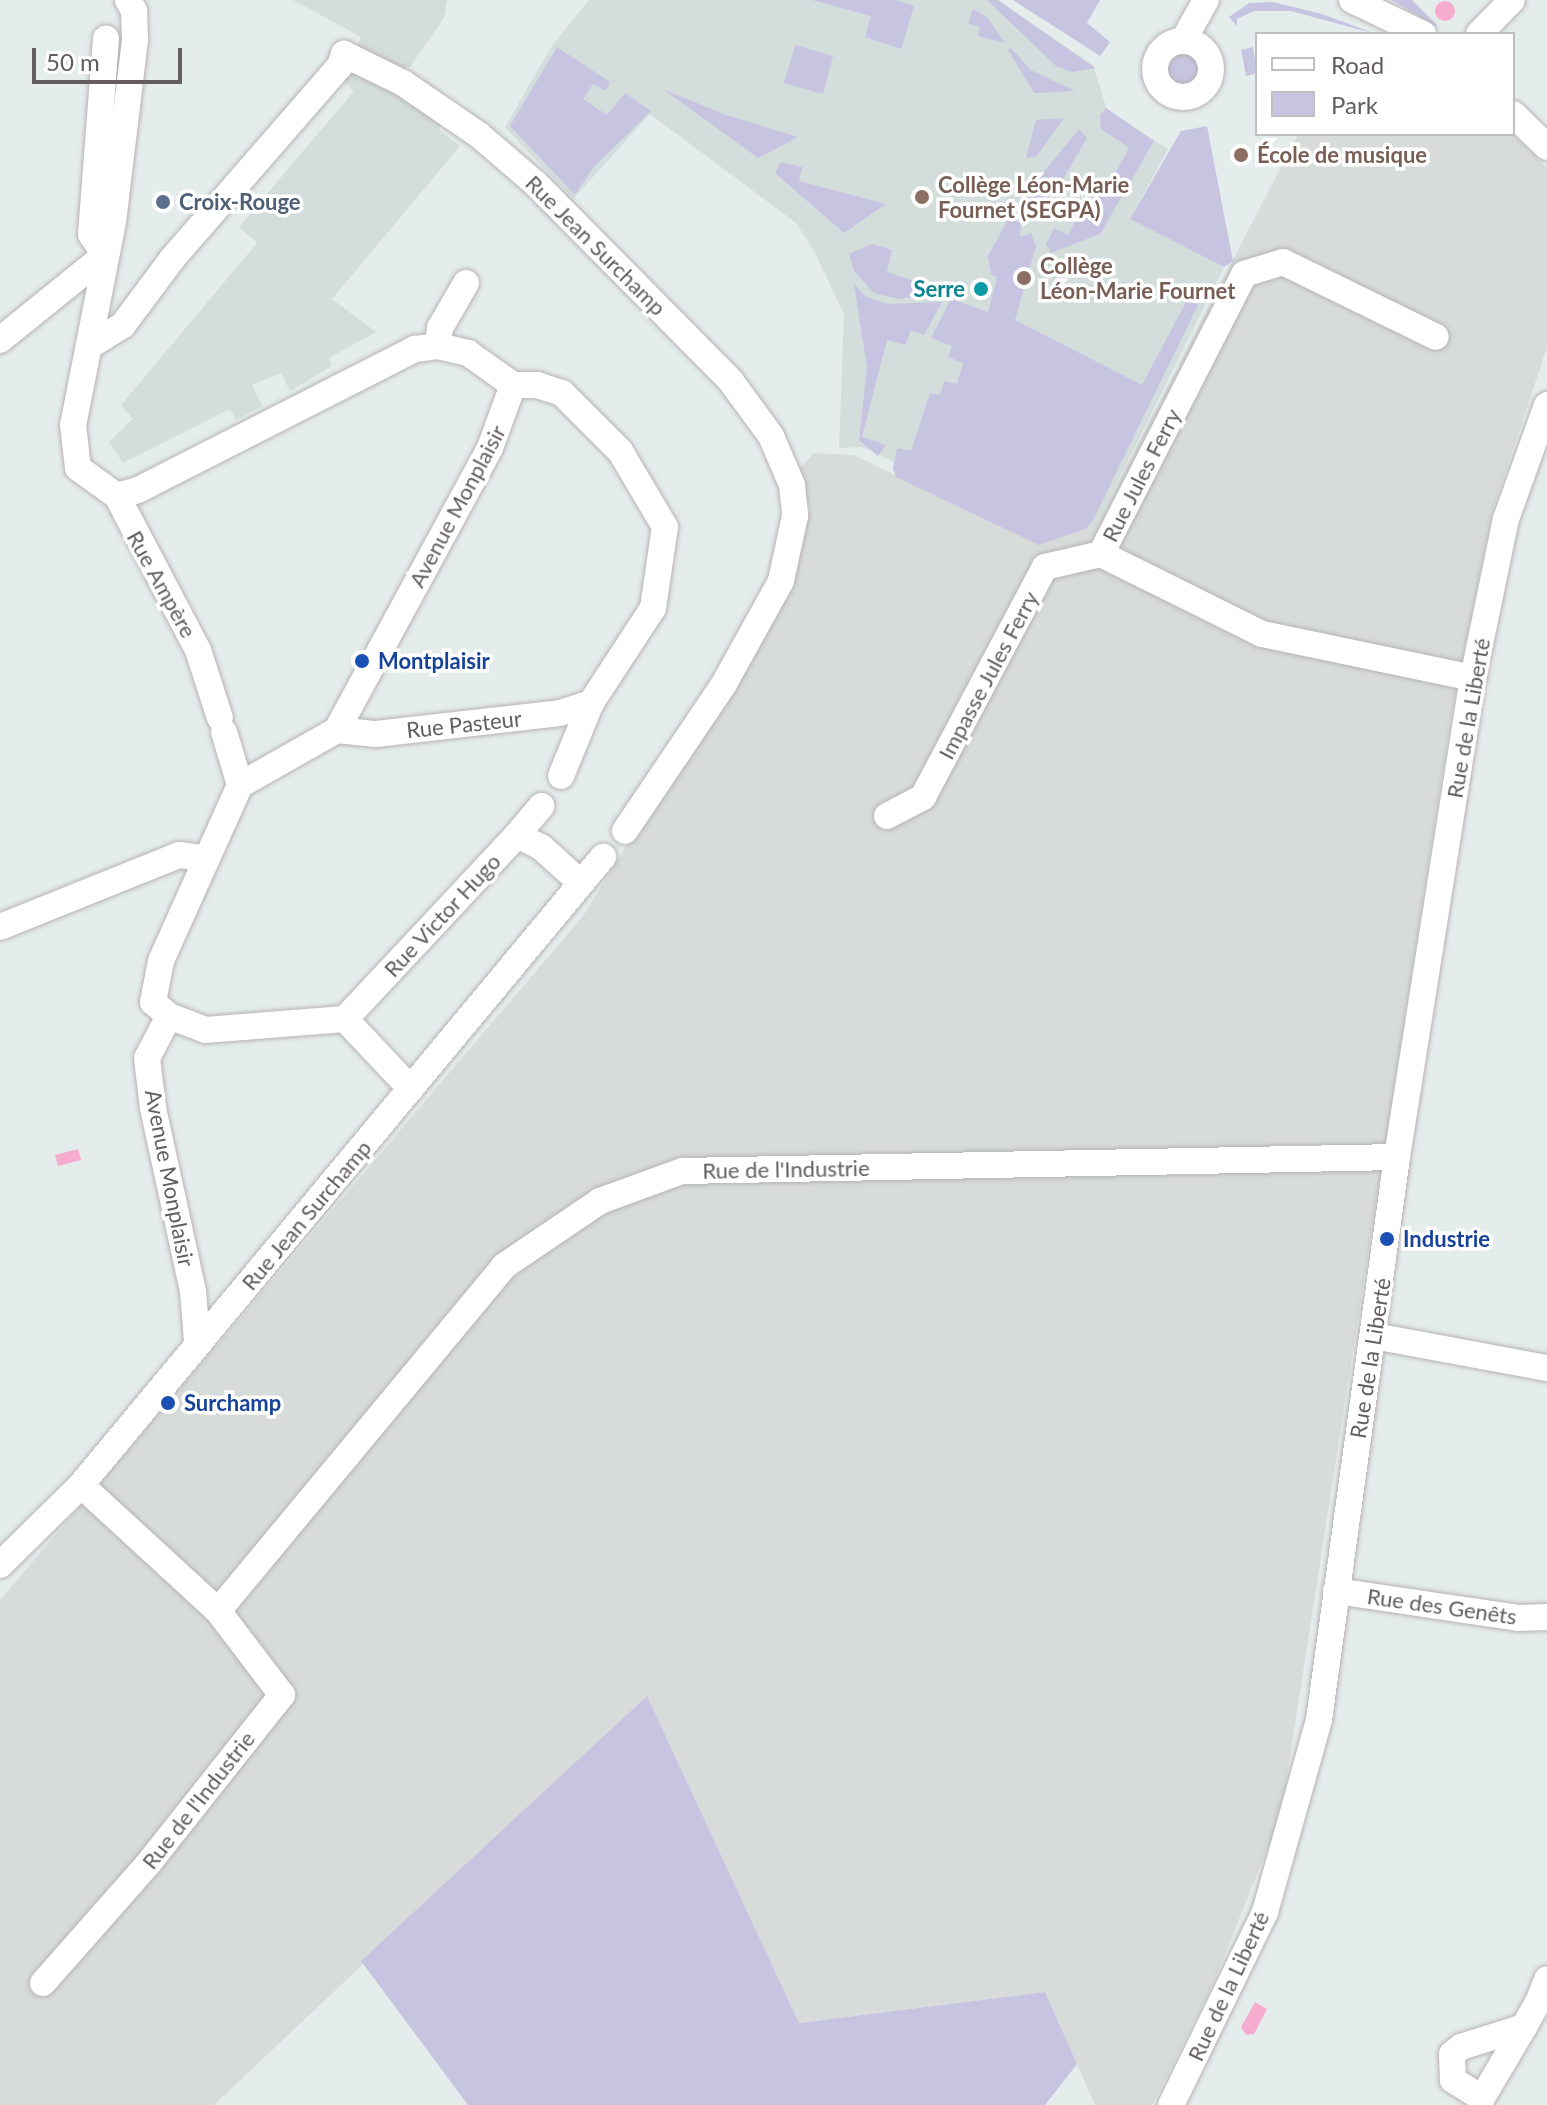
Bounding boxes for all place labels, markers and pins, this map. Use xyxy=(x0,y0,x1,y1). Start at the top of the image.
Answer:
place label: École de musique xyxy=(1257,142,1427,168)
marker: École de musique xyxy=(1232,146,1250,164)
place label: Collège Léon-Marie Fournet (SEGPA) xyxy=(938,171,1129,222)
marker: Collège Léon-Marie Fournet (SEGPA) xyxy=(913,188,931,206)
place label: Croix-Rouge xyxy=(179,189,301,215)
marker: Croix-Rouge xyxy=(154,193,172,211)
place label: Collège Léon-Marie Fournet xyxy=(1040,252,1235,304)
marker: Collège Léon-Marie Fournet xyxy=(1015,269,1033,287)
place label: Serre xyxy=(913,276,965,302)
marker: Serre xyxy=(972,280,990,298)
place label: Montplaisir xyxy=(378,648,490,674)
marker: Montplaisir xyxy=(353,652,371,670)
place label: Industrie xyxy=(1403,1226,1490,1252)
marker: Industrie xyxy=(1378,1230,1396,1248)
place label: Surchamp xyxy=(184,1390,281,1416)
marker: Surchamp xyxy=(159,1394,177,1412)

